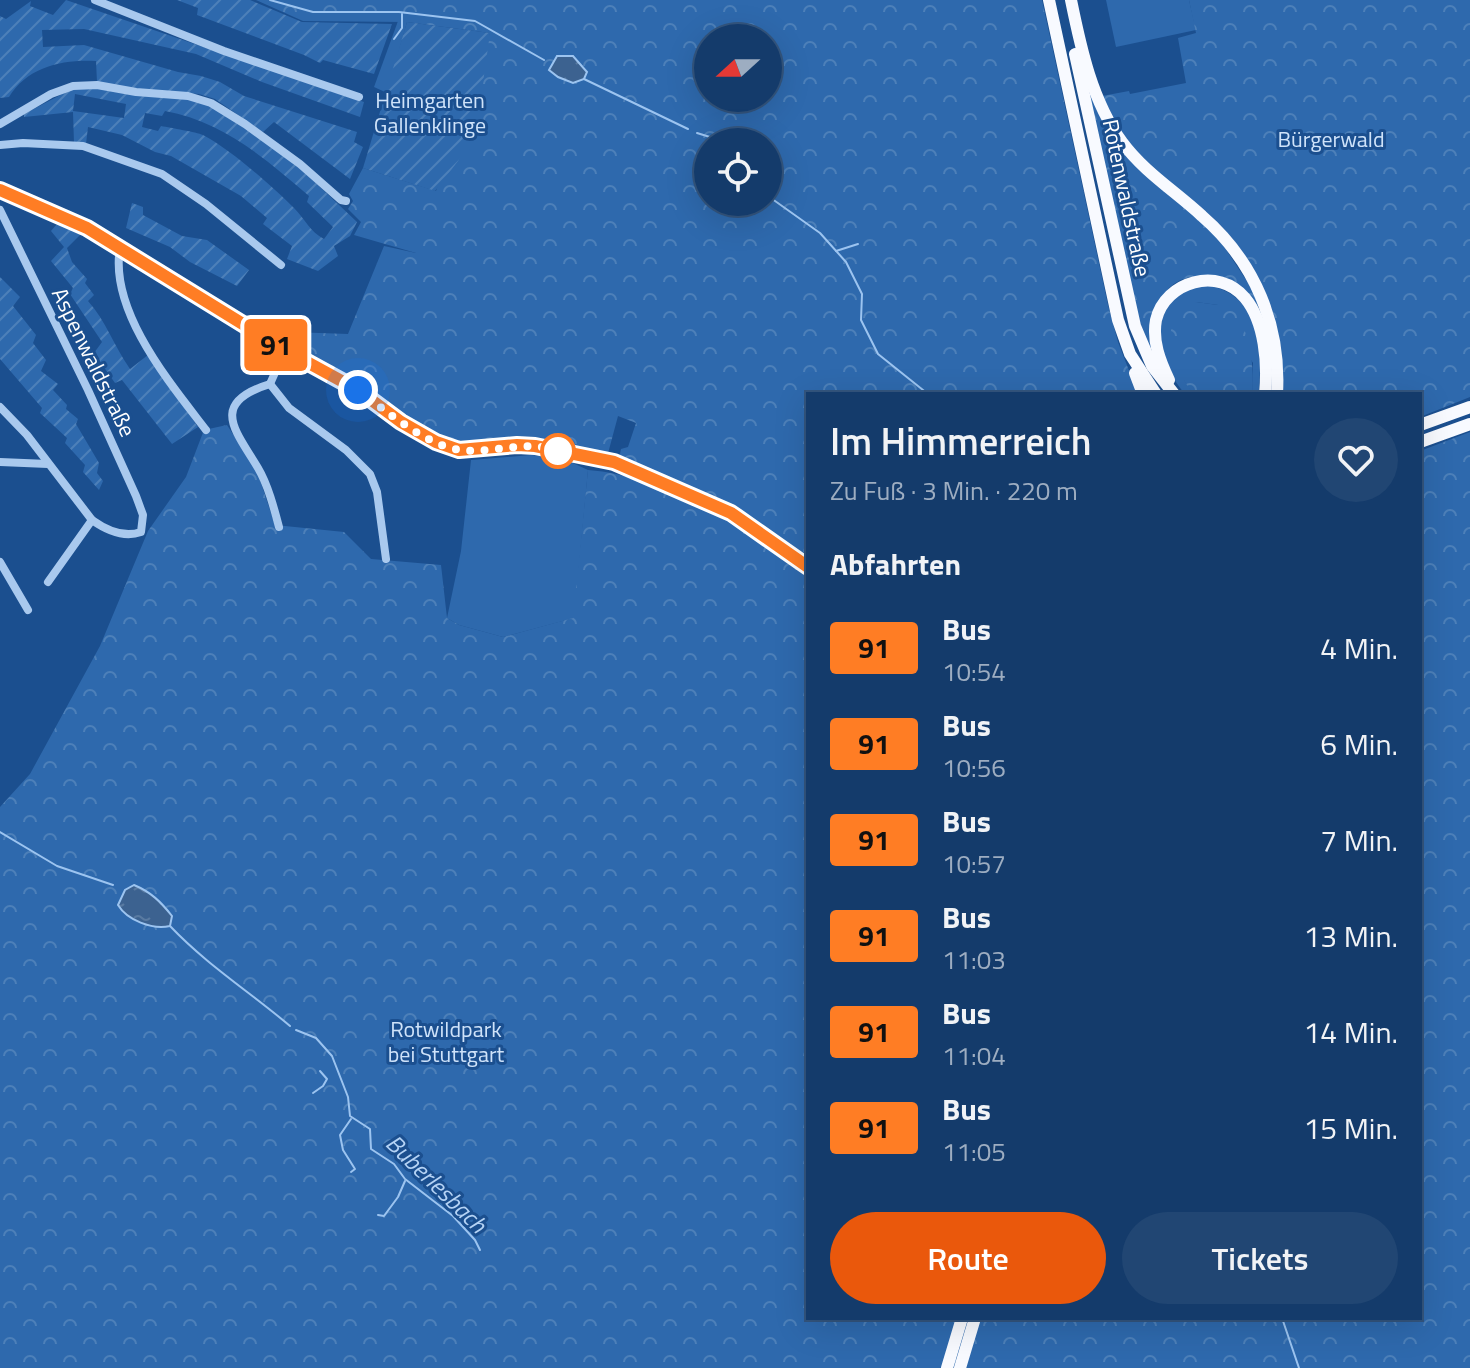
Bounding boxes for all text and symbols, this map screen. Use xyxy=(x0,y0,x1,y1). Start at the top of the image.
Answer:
north arrow xyxy=(694,24,782,112)
map controls xyxy=(694,24,782,216)
park label: Heimgarten Gallenklinge xyxy=(374,83,486,142)
street label: Rotenwaldstraße xyxy=(1094,116,1160,280)
park label: Bürgerwald xyxy=(1277,122,1385,156)
button: locate xyxy=(694,128,782,216)
street label: Aspenwaldstraße xyxy=(43,282,145,442)
line badge: 91 xyxy=(240,319,312,371)
text: 91 xyxy=(260,323,292,366)
your location xyxy=(338,370,378,410)
text: Im Himmerreich xyxy=(830,412,1092,470)
button: heart xyxy=(1314,418,1398,502)
unlabelled marker xyxy=(541,434,575,468)
text: Zu Fuß · 3 Min. · 220 m xyxy=(830,471,1078,510)
text: Abfahrten xyxy=(830,541,961,587)
text: Bus xyxy=(942,606,991,652)
text: 4 Min. xyxy=(1320,625,1398,671)
text: 91 xyxy=(858,626,890,669)
text: 10:54 xyxy=(942,652,1006,691)
text: Bus xyxy=(942,702,991,748)
text: 6 Min. xyxy=(1320,721,1398,767)
text: 91 xyxy=(858,722,890,765)
text: 10:56 xyxy=(942,748,1006,787)
text: Bus xyxy=(942,798,991,844)
text: 7 Min. xyxy=(1320,817,1398,863)
text: 91 xyxy=(858,818,890,861)
text: 10:57 xyxy=(942,844,1006,883)
text: Bus xyxy=(942,894,991,940)
text: 13 Min. xyxy=(1303,913,1398,959)
text: 91 xyxy=(858,914,890,957)
text: 11:03 xyxy=(942,940,1006,979)
text: Bus xyxy=(942,990,991,1036)
text: 14 Min. xyxy=(1303,1009,1398,1055)
text: 91 xyxy=(858,1010,890,1053)
park label: Rotwildpark bei Stuttgart xyxy=(388,1012,505,1071)
text: 11:04 xyxy=(942,1036,1006,1075)
text: Bus xyxy=(942,1086,991,1132)
text: 15 Min. xyxy=(1303,1105,1398,1151)
text: 91 xyxy=(858,1106,890,1149)
water label: Buberlesbach xyxy=(378,1126,496,1242)
text: 11:05 xyxy=(942,1132,1006,1171)
button: Route xyxy=(830,1212,1106,1304)
button: Tickets xyxy=(1122,1212,1398,1304)

